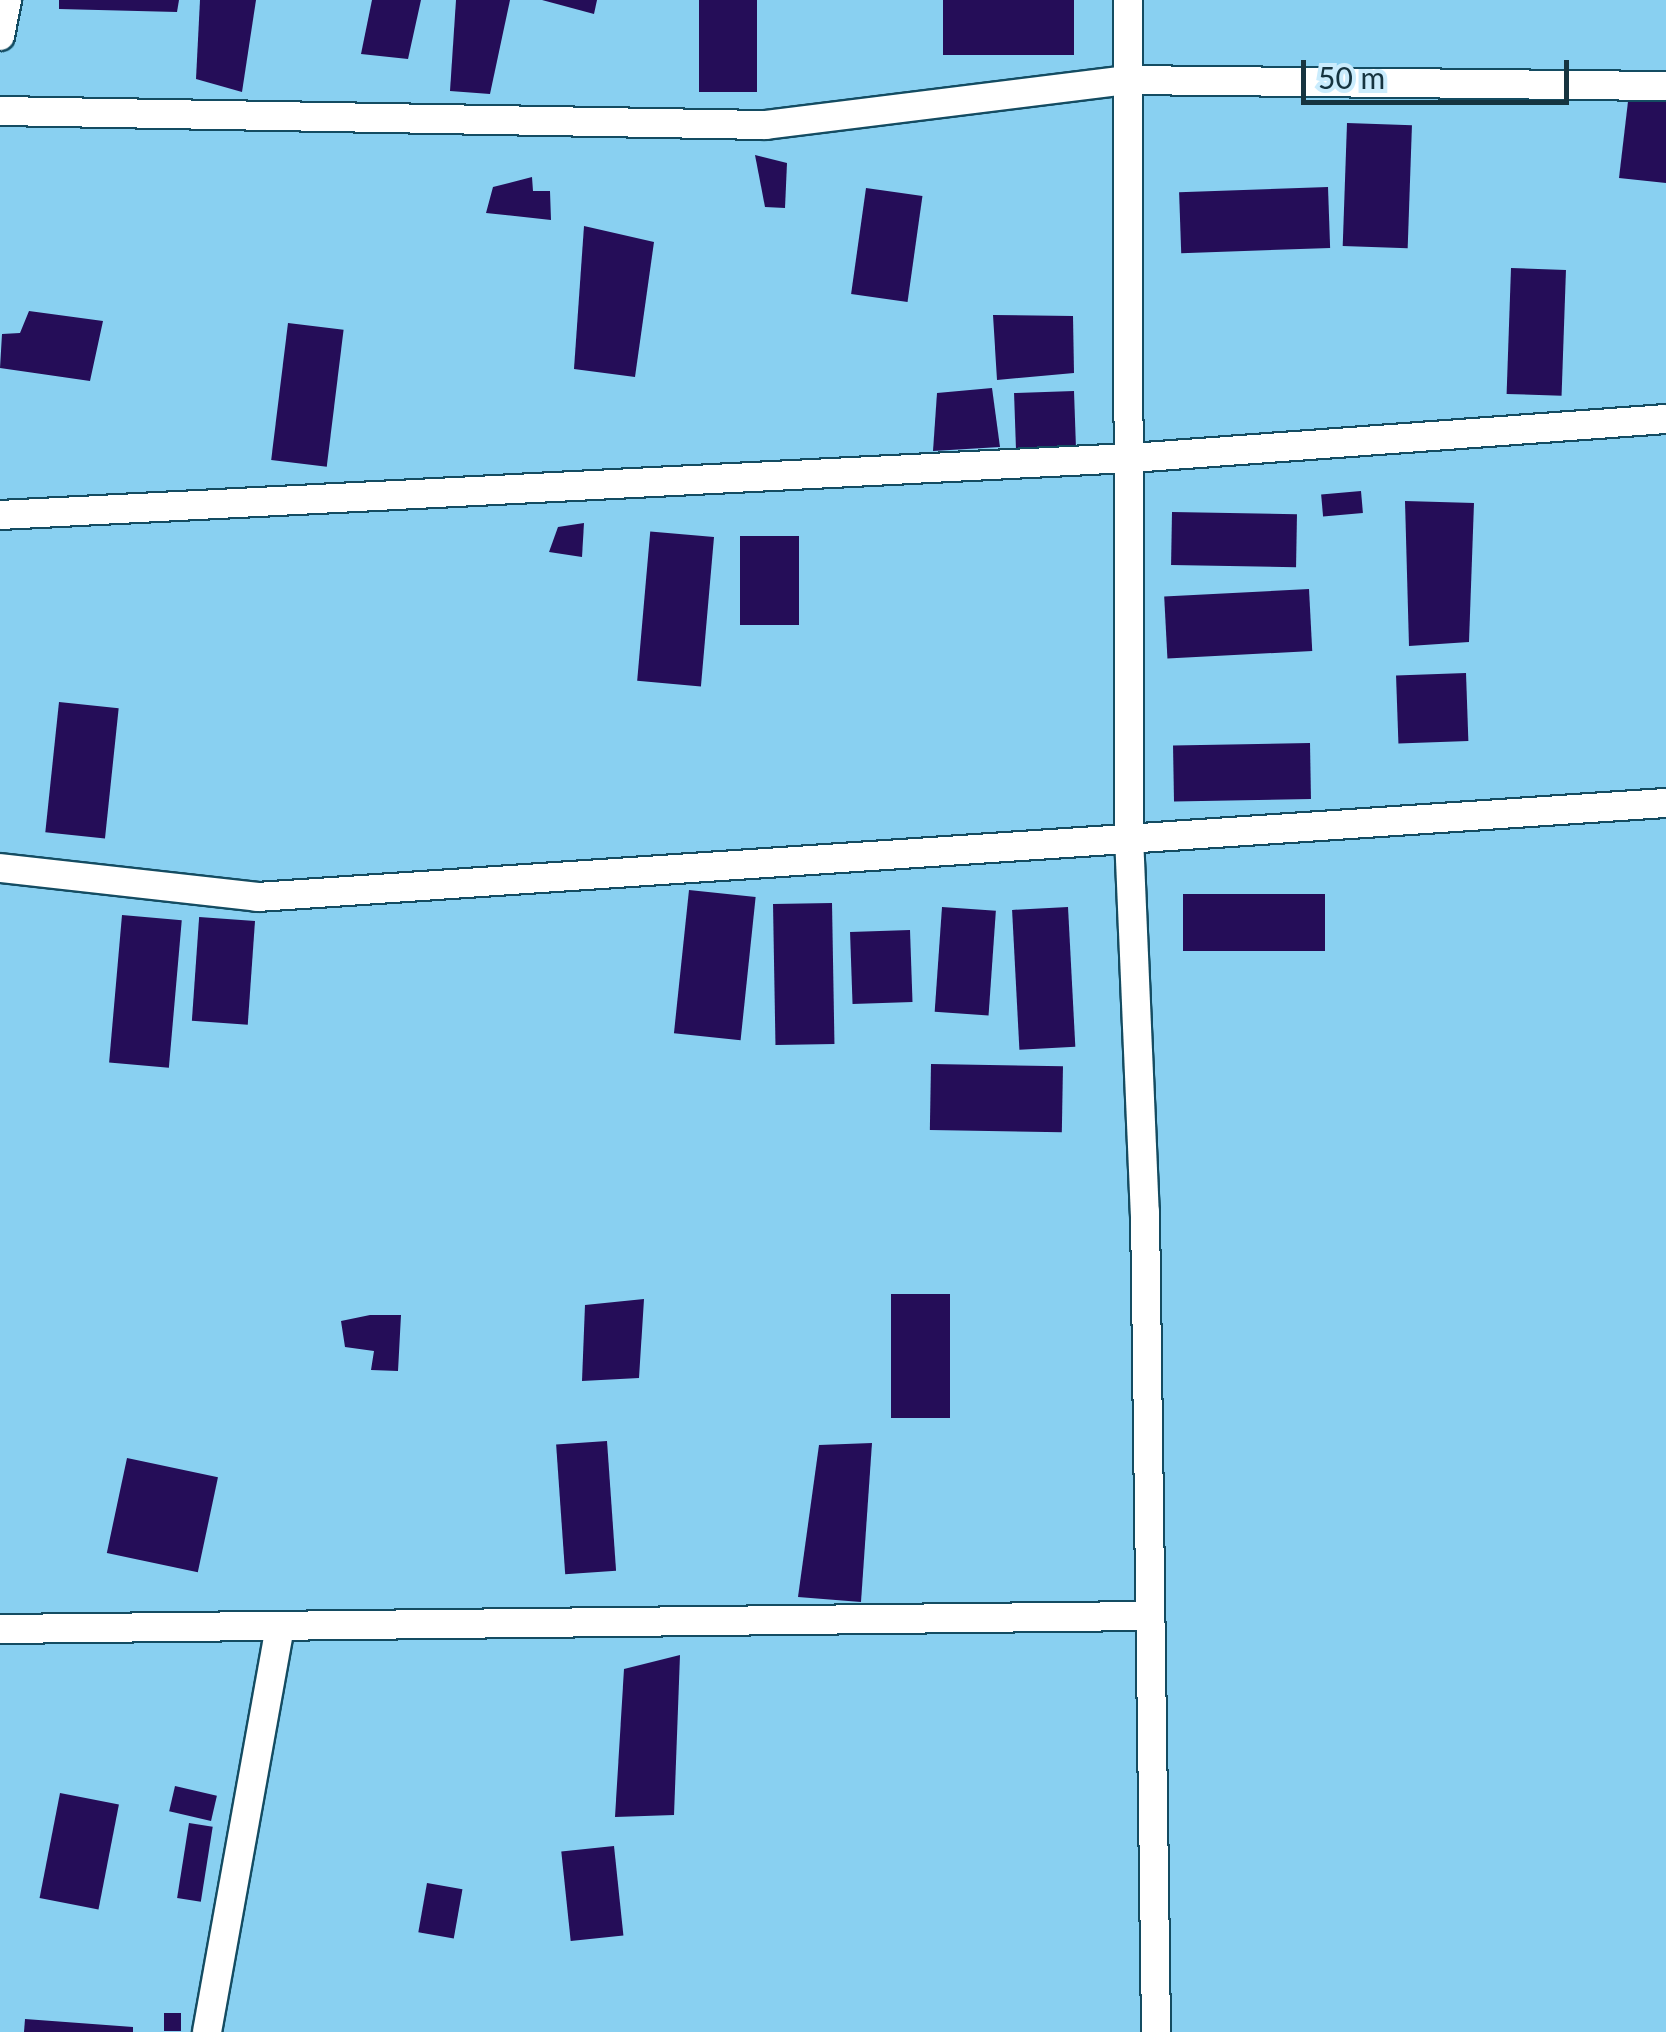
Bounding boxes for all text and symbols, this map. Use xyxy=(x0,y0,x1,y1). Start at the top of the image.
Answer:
scale bar xyxy=(1306,40,1574,102)
text: 50 m xyxy=(1318,59,1385,95)

